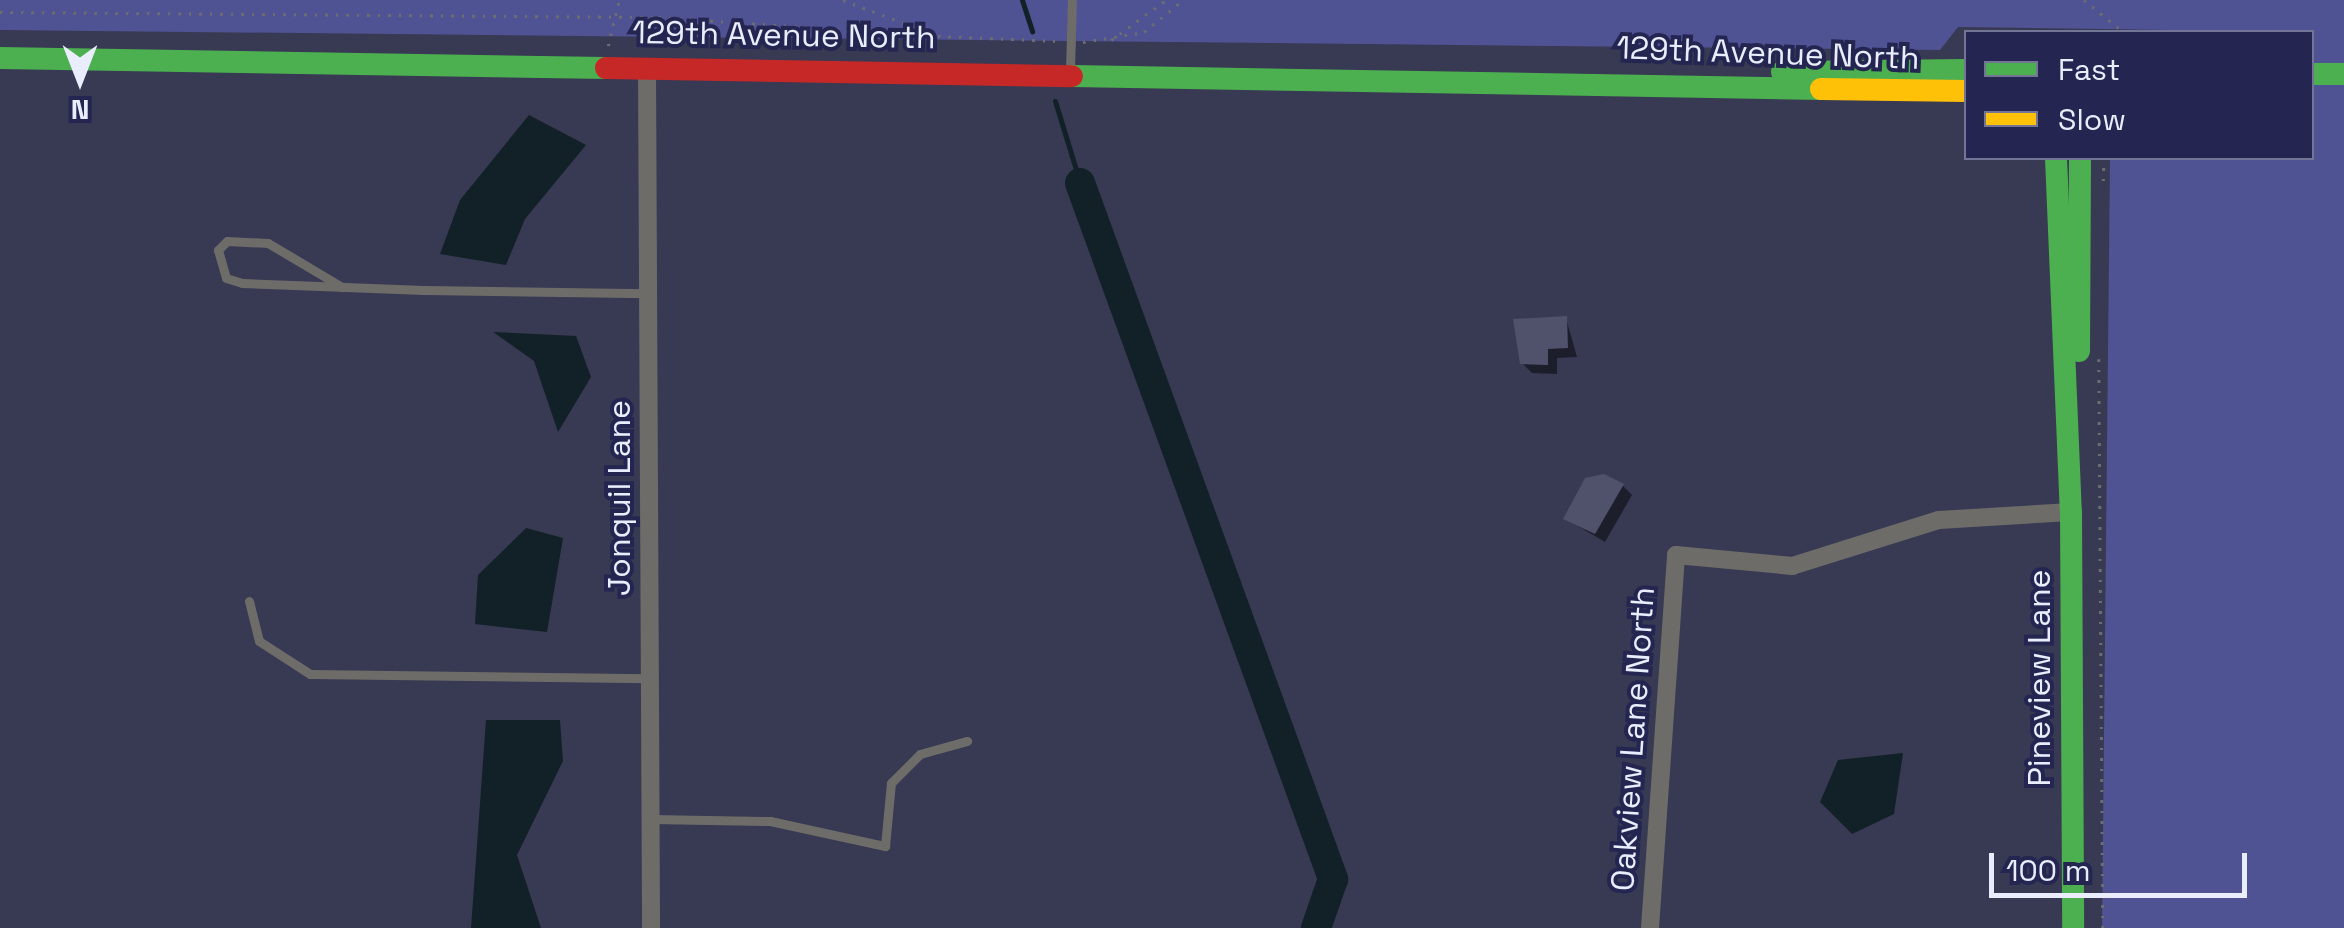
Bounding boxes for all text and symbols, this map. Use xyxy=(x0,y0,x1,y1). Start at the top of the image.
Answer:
street label: 129th Avenue North xyxy=(632,13,936,57)
street label: 129th Avenue North xyxy=(1616,29,1920,77)
north arrow xyxy=(30,30,130,130)
legend xyxy=(1964,30,2314,160)
text: Fast xyxy=(2058,50,2120,89)
text: N xyxy=(71,92,89,128)
text: Slow xyxy=(2058,100,2126,139)
street label: Jonquil Lane xyxy=(600,400,638,596)
street label: Pineview Lane xyxy=(2020,570,2058,786)
street label: Oakview Lane North xyxy=(1603,586,1663,892)
scale bar xyxy=(1994,833,2252,895)
text: 100 m xyxy=(2006,851,2091,890)

